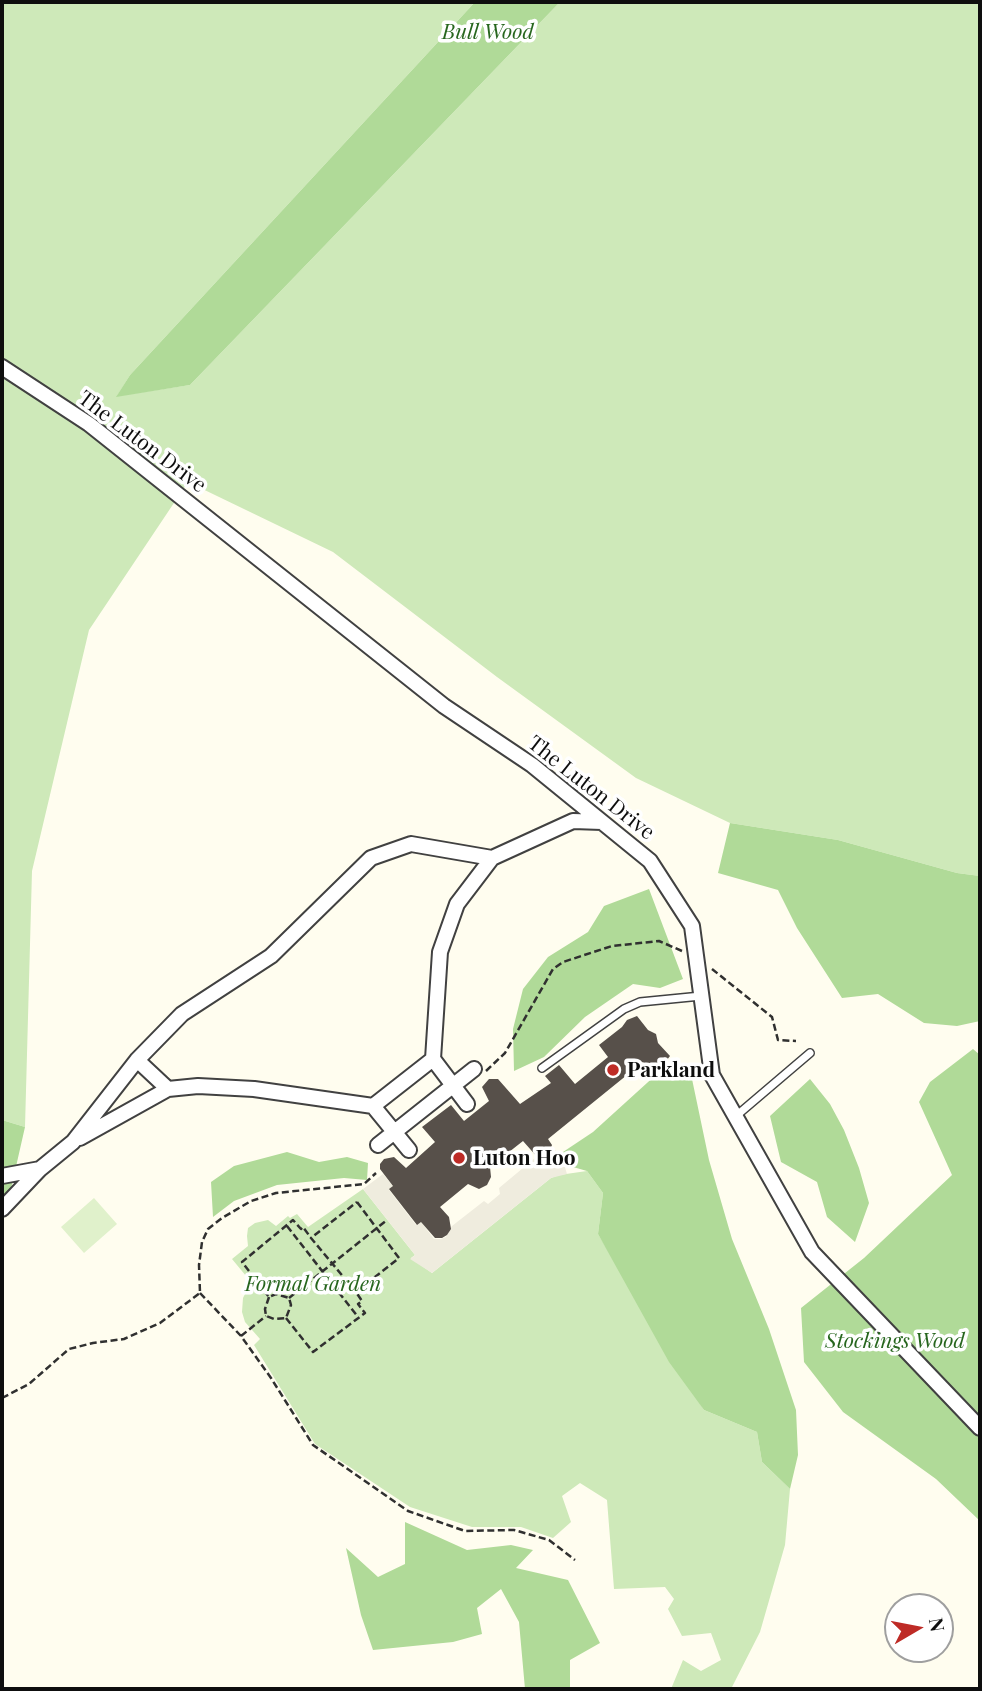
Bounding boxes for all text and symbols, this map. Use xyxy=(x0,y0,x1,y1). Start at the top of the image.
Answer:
park label: Bull Wood xyxy=(442,19,534,45)
street label: The Luton Drive xyxy=(73,386,211,498)
street label: The Luton Drive xyxy=(523,731,659,845)
place label: Parkland xyxy=(627,1057,715,1083)
marker: Parkland xyxy=(605,1062,621,1078)
place label: Luton Hoo xyxy=(473,1145,576,1171)
marker: Luton Hoo xyxy=(451,1150,467,1166)
park label: Formal Garden xyxy=(245,1271,381,1297)
park label: Stockings Wood xyxy=(825,1328,965,1354)
north arrow xyxy=(884,1593,954,1663)
text: N xyxy=(924,1616,952,1634)

